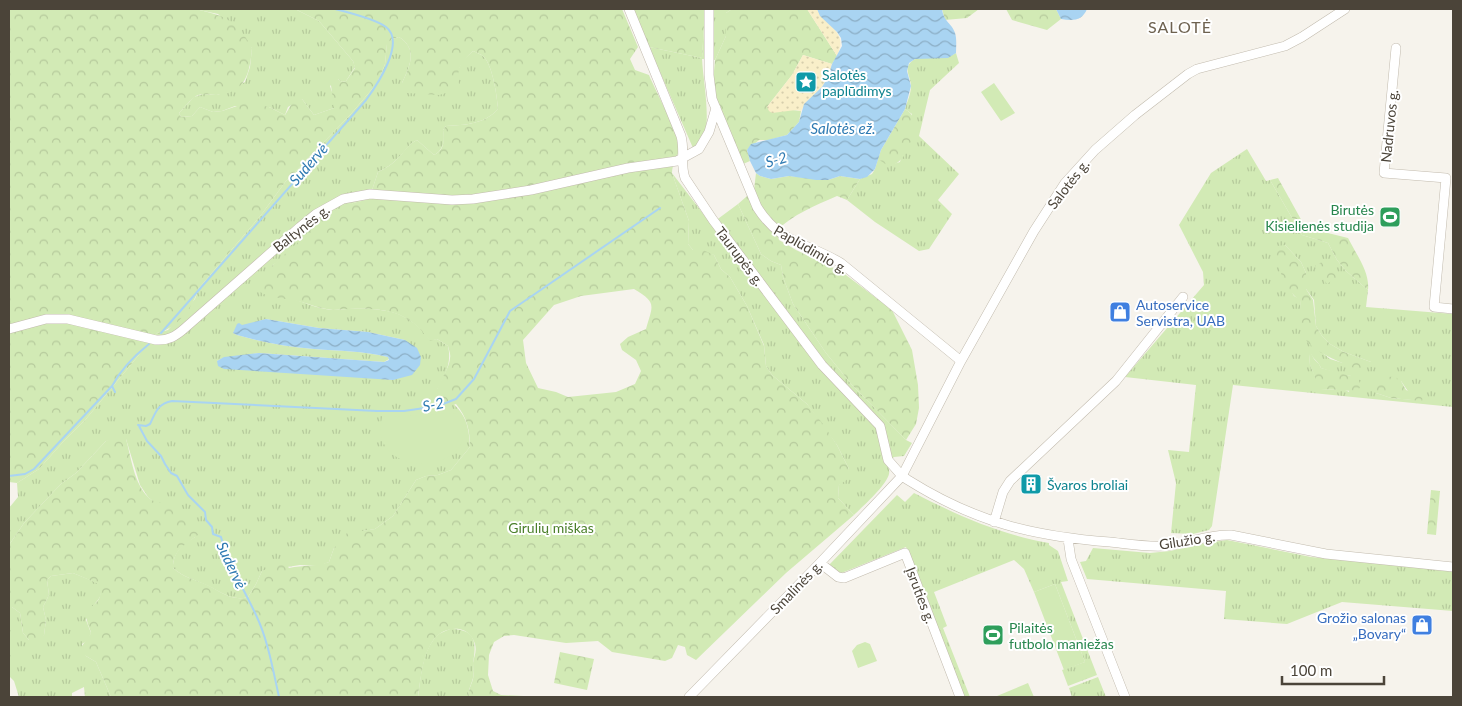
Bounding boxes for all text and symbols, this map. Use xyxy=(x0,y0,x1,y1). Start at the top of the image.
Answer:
district label: SALOTĖ xyxy=(1148,17,1212,36)
place label: Salotės paplūdimys xyxy=(822,66,891,99)
place icon: Salotės paplūdimys xyxy=(794,70,818,94)
street label: Nadruvos g. xyxy=(1377,89,1401,163)
water label: Salotės ež. xyxy=(810,119,876,137)
water label: Sudervė xyxy=(285,139,331,189)
water label: S-2 xyxy=(763,147,789,171)
street label: Salotės g. xyxy=(1043,156,1093,212)
street label: Baltynės g. xyxy=(269,201,333,255)
place label: Birutės Kisielienės studija xyxy=(1265,201,1374,234)
sports icon: Birutės Kisielienės studija xyxy=(1378,205,1402,229)
street label: Paplūdimio g. xyxy=(771,221,851,277)
street label: Taurupės g. xyxy=(712,223,768,289)
place label: Autoservice Servistra, UAB xyxy=(1136,296,1225,329)
shop icon: Autoservice Servistra, UAB xyxy=(1108,300,1132,324)
water label: S-2 xyxy=(421,393,445,415)
building icon: Švaros broliai xyxy=(1019,472,1043,496)
place label: Švaros broliai xyxy=(1047,476,1128,493)
park label: Girulių miškas xyxy=(508,519,594,536)
street label: Gilužio g. xyxy=(1158,527,1216,553)
water label: Sudervė xyxy=(213,539,251,591)
street label: Smalinės g. xyxy=(766,557,826,617)
street label: Įsruties g. xyxy=(903,564,939,626)
place label: Grožio salonas „Bovary“ xyxy=(1317,609,1406,642)
shop icon: Grožio salonas „Bovary“ xyxy=(1410,613,1434,637)
place label: Pilaitės futbolo maniežas xyxy=(1009,619,1114,652)
sports icon: Pilaitės futbolo maniežas xyxy=(981,623,1005,647)
scale bar xyxy=(1282,654,1384,686)
text: 100 m xyxy=(1290,661,1332,679)

